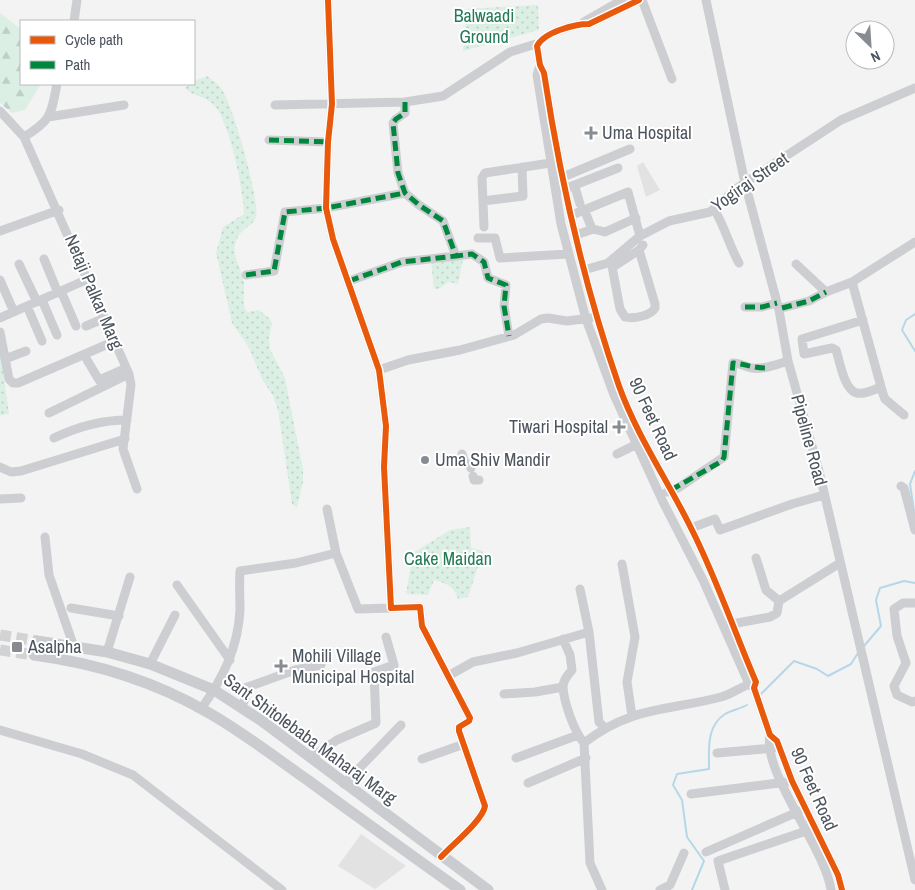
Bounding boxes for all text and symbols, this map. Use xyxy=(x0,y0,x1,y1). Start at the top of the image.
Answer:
park label: Balwaadi Ground xyxy=(454,3,514,49)
legend xyxy=(20,20,195,85)
north arrow xyxy=(845,20,895,70)
text: Cycle path xyxy=(65,29,123,50)
text: N xyxy=(868,47,883,67)
text: Path xyxy=(65,54,90,75)
place label: Uma Hospital xyxy=(602,120,691,145)
marker: Uma Hospital xyxy=(584,126,598,140)
street label: Yogiraj Street xyxy=(706,146,793,217)
street label: Netaji Palkar Marg xyxy=(59,231,130,354)
street label: 90 Feet Road xyxy=(623,373,684,464)
street label: Pipeline Road xyxy=(785,391,834,488)
place label: Tiwari Hospital xyxy=(509,414,608,439)
marker: Tiwari Hospital xyxy=(612,420,626,434)
place label: Uma Shiv Mandir xyxy=(435,447,550,472)
marker: Uma Shiv Mandir xyxy=(419,454,431,466)
park label: Cake Maidan xyxy=(404,546,492,571)
place label: Asalpha xyxy=(27,634,81,659)
marker: Asalpha xyxy=(10,640,24,654)
place label: Mohili Village Municipal Hospital xyxy=(292,643,414,689)
marker: Mohili Village Municipal Hospital xyxy=(274,659,288,673)
street label: Sant Shitolebaba Maharaj Marg xyxy=(219,667,403,810)
street label: 90 Feet Road xyxy=(785,743,844,834)

